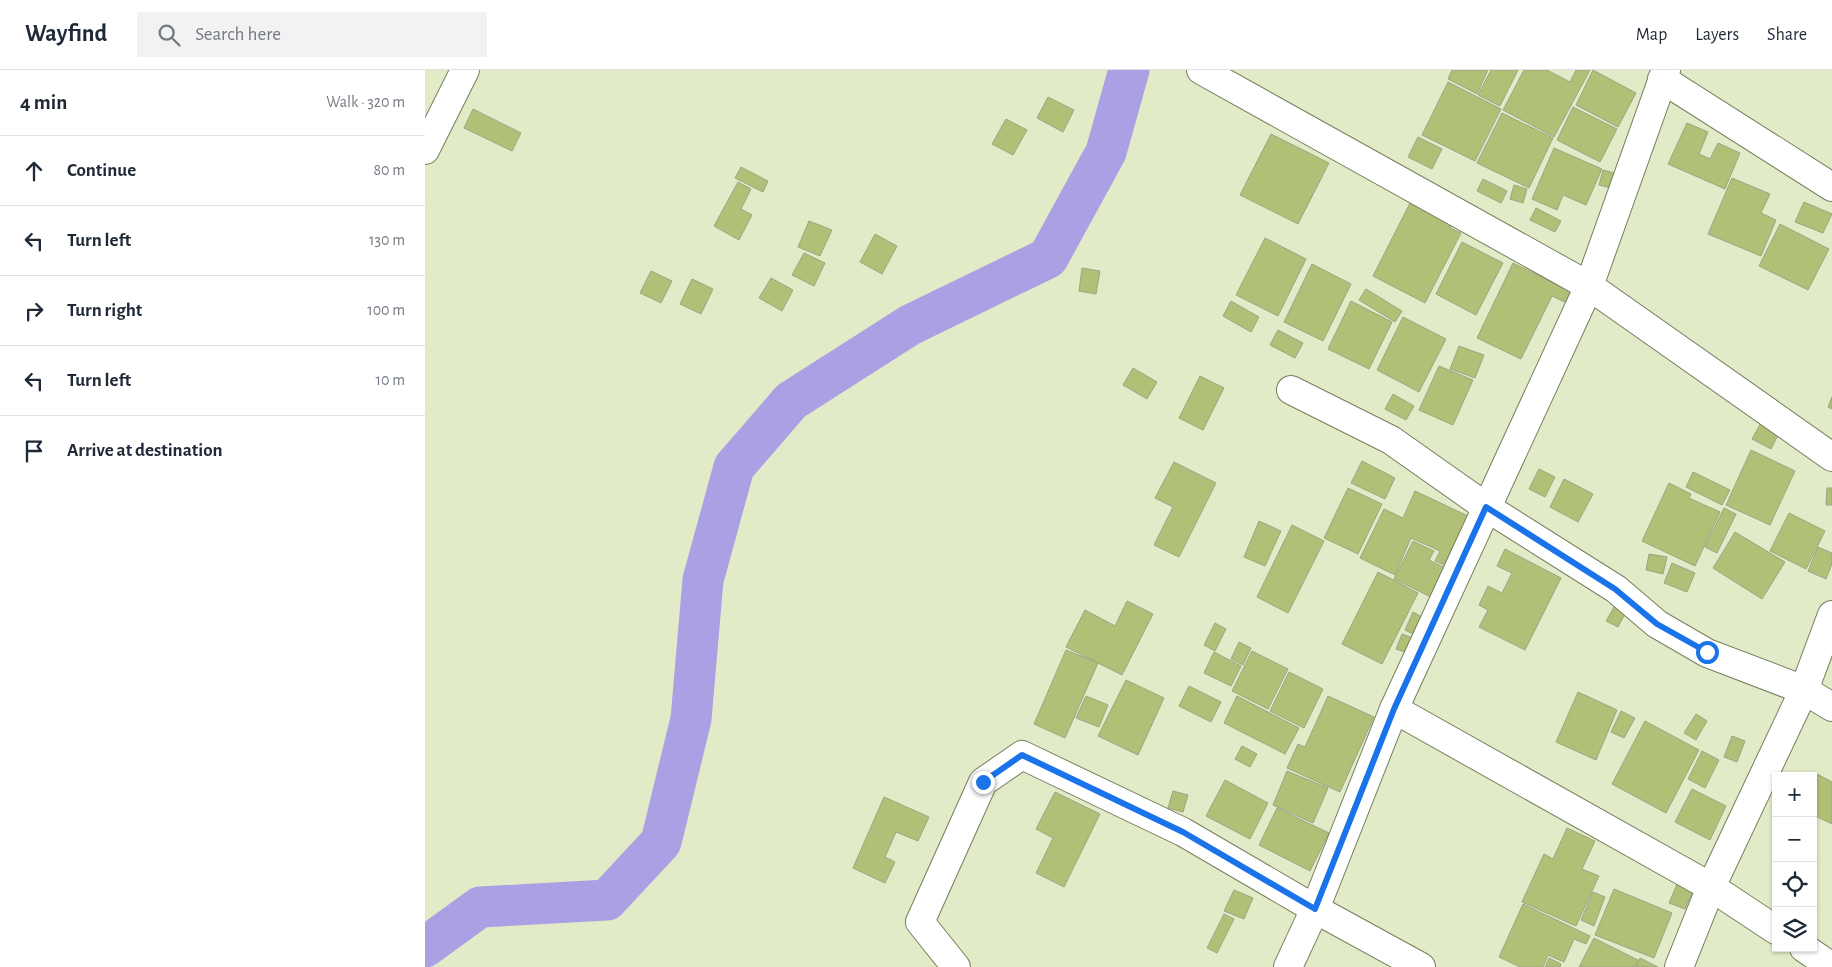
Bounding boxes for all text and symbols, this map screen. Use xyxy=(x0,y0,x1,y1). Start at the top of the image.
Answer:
search box xyxy=(137,12,487,57)
icon: search xyxy=(155,21,183,49)
text: Wayfind xyxy=(25,22,107,46)
text: Search here xyxy=(195,25,281,44)
text: Map xyxy=(1636,26,1667,44)
text: Layers xyxy=(1695,26,1739,44)
text: Share xyxy=(1767,26,1807,44)
text: 4 min xyxy=(20,92,67,113)
text: Walk · 320 m xyxy=(326,94,405,110)
icon: ahead xyxy=(20,157,48,185)
text: Continue xyxy=(67,161,136,180)
text: 80 m xyxy=(374,162,405,178)
icon: left xyxy=(20,227,48,255)
text: Turn left xyxy=(67,231,131,250)
text: 130 m xyxy=(369,232,405,248)
icon: right xyxy=(20,297,48,325)
text: Turn right xyxy=(67,301,142,320)
text: 100 m xyxy=(367,302,405,318)
icon: left xyxy=(20,367,48,395)
text: Turn left xyxy=(67,371,131,390)
text: 10 m xyxy=(376,372,405,388)
icon: arrive xyxy=(20,437,48,465)
text: Arrive at destination xyxy=(67,441,223,460)
route start xyxy=(1696,641,1719,664)
route end xyxy=(972,771,995,794)
map controls xyxy=(1772,772,1817,952)
button: + xyxy=(1772,772,1817,817)
button: − xyxy=(1772,817,1817,862)
button: locate xyxy=(1772,862,1817,907)
button: layers xyxy=(1772,907,1817,952)

